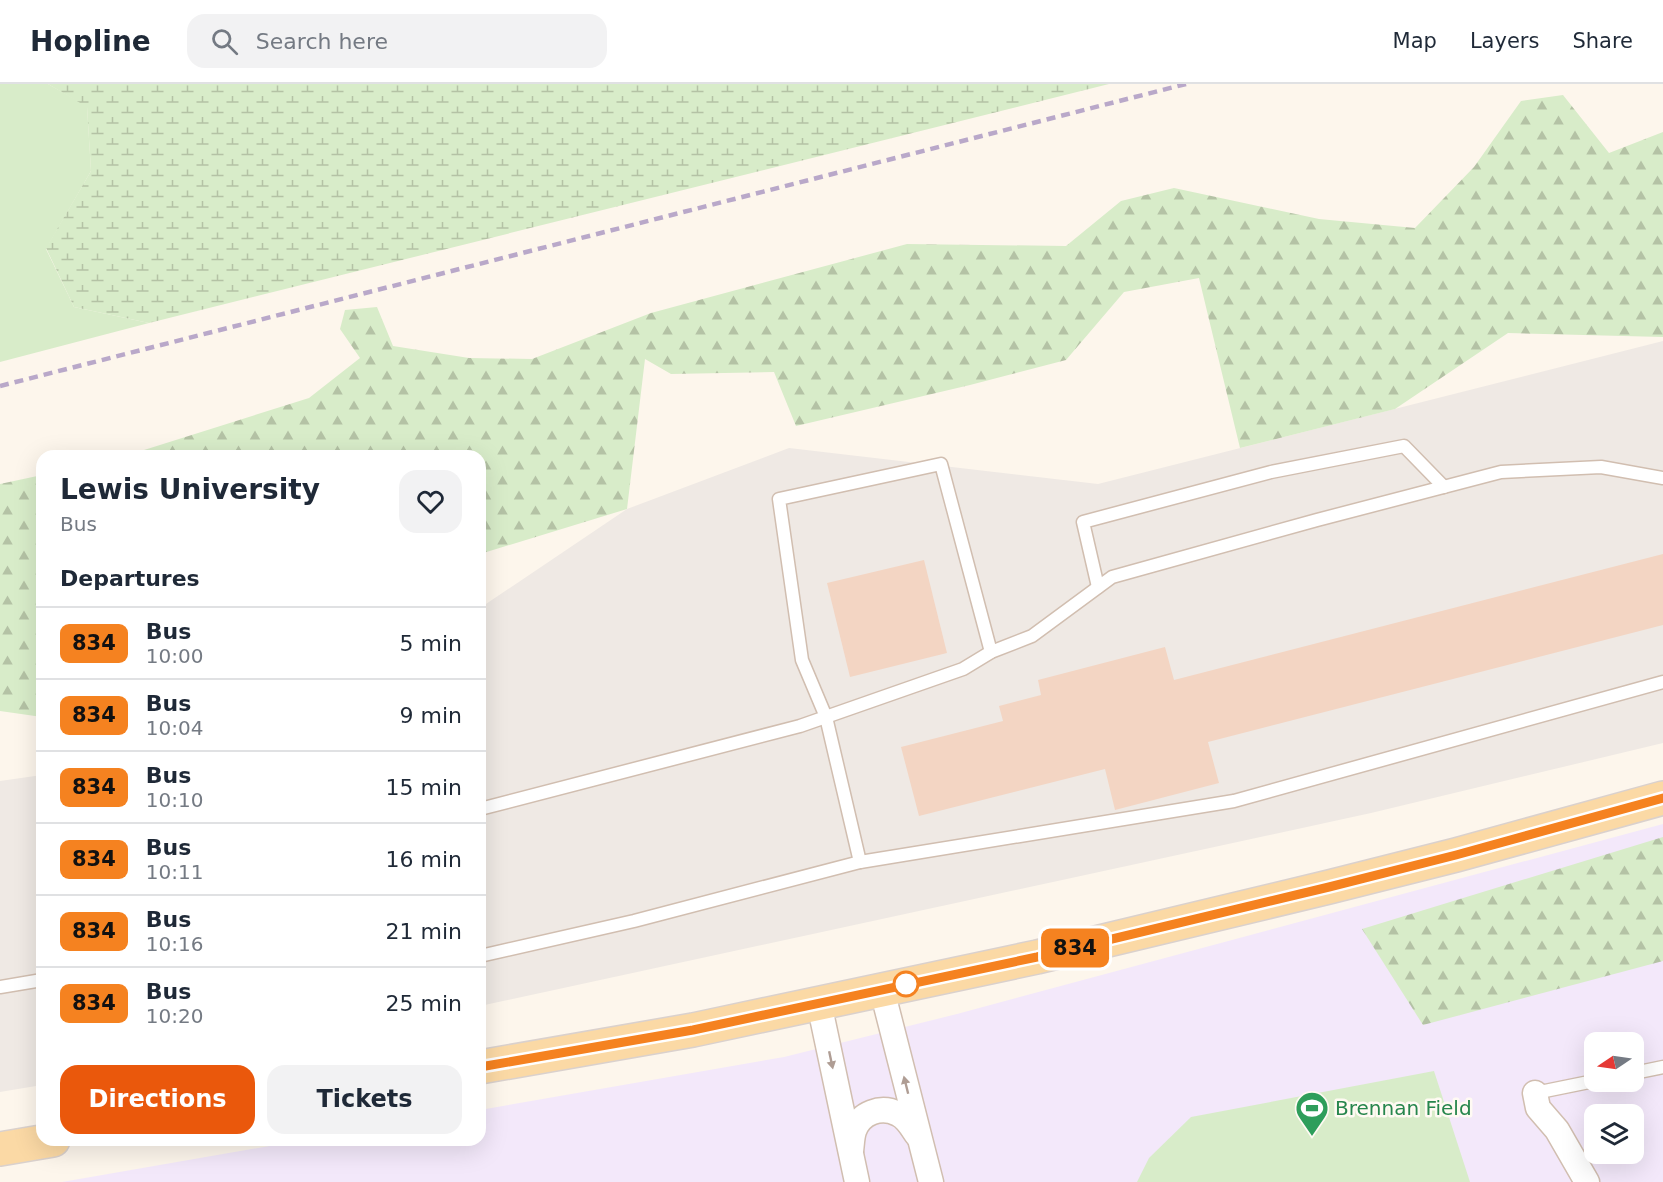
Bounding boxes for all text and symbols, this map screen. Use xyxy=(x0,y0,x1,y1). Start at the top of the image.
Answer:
search box xyxy=(187,14,607,68)
text: Hopline xyxy=(30,25,151,58)
icon: search xyxy=(208,25,241,58)
text: Search here xyxy=(256,29,388,54)
text: Map xyxy=(1393,29,1437,53)
text: Layers xyxy=(1470,29,1539,53)
text: Share xyxy=(1572,29,1633,53)
button: heart xyxy=(399,470,462,533)
text: Lewis University xyxy=(60,473,320,506)
text: Bus xyxy=(60,512,97,536)
text: Departures xyxy=(60,566,200,591)
text: Bus xyxy=(146,619,191,644)
text: 834 xyxy=(72,631,116,655)
text: 5 min xyxy=(400,631,462,656)
text: 10:00 xyxy=(146,644,203,668)
text: Bus xyxy=(146,691,191,716)
text: 834 xyxy=(72,703,116,727)
text: 9 min xyxy=(400,703,462,728)
text: 10:04 xyxy=(146,716,203,740)
text: Bus xyxy=(146,763,191,788)
text: 834 xyxy=(72,775,116,799)
text: 15 min xyxy=(386,775,462,800)
text: 10:10 xyxy=(146,788,203,812)
text: Bus xyxy=(146,835,191,860)
text: 834 xyxy=(72,847,116,871)
text: 16 min xyxy=(386,847,462,872)
text: 10:11 xyxy=(146,860,203,884)
text: Bus xyxy=(146,907,191,932)
text: 834 xyxy=(72,919,116,943)
text: 21 min xyxy=(386,919,462,944)
line badge: 834 xyxy=(1040,928,1110,968)
text: 10:16 xyxy=(146,932,203,956)
text: 834 xyxy=(1053,936,1097,960)
unlabelled marker xyxy=(893,971,919,997)
text: Bus xyxy=(146,979,191,1004)
text: 834 xyxy=(72,991,116,1015)
text: 25 min xyxy=(386,991,462,1016)
text: 10:20 xyxy=(146,1004,203,1028)
north arrow xyxy=(1584,1032,1644,1092)
map controls xyxy=(1584,1032,1644,1164)
one-way arrow xyxy=(827,1051,836,1070)
button: Directions xyxy=(60,1065,255,1134)
button: Tickets xyxy=(267,1065,462,1134)
one-way arrow xyxy=(901,1075,911,1094)
sports icon: Brennan Field xyxy=(1294,1090,1330,1137)
place label: Brennan Field xyxy=(1335,1096,1472,1120)
button: layers xyxy=(1584,1104,1644,1164)

